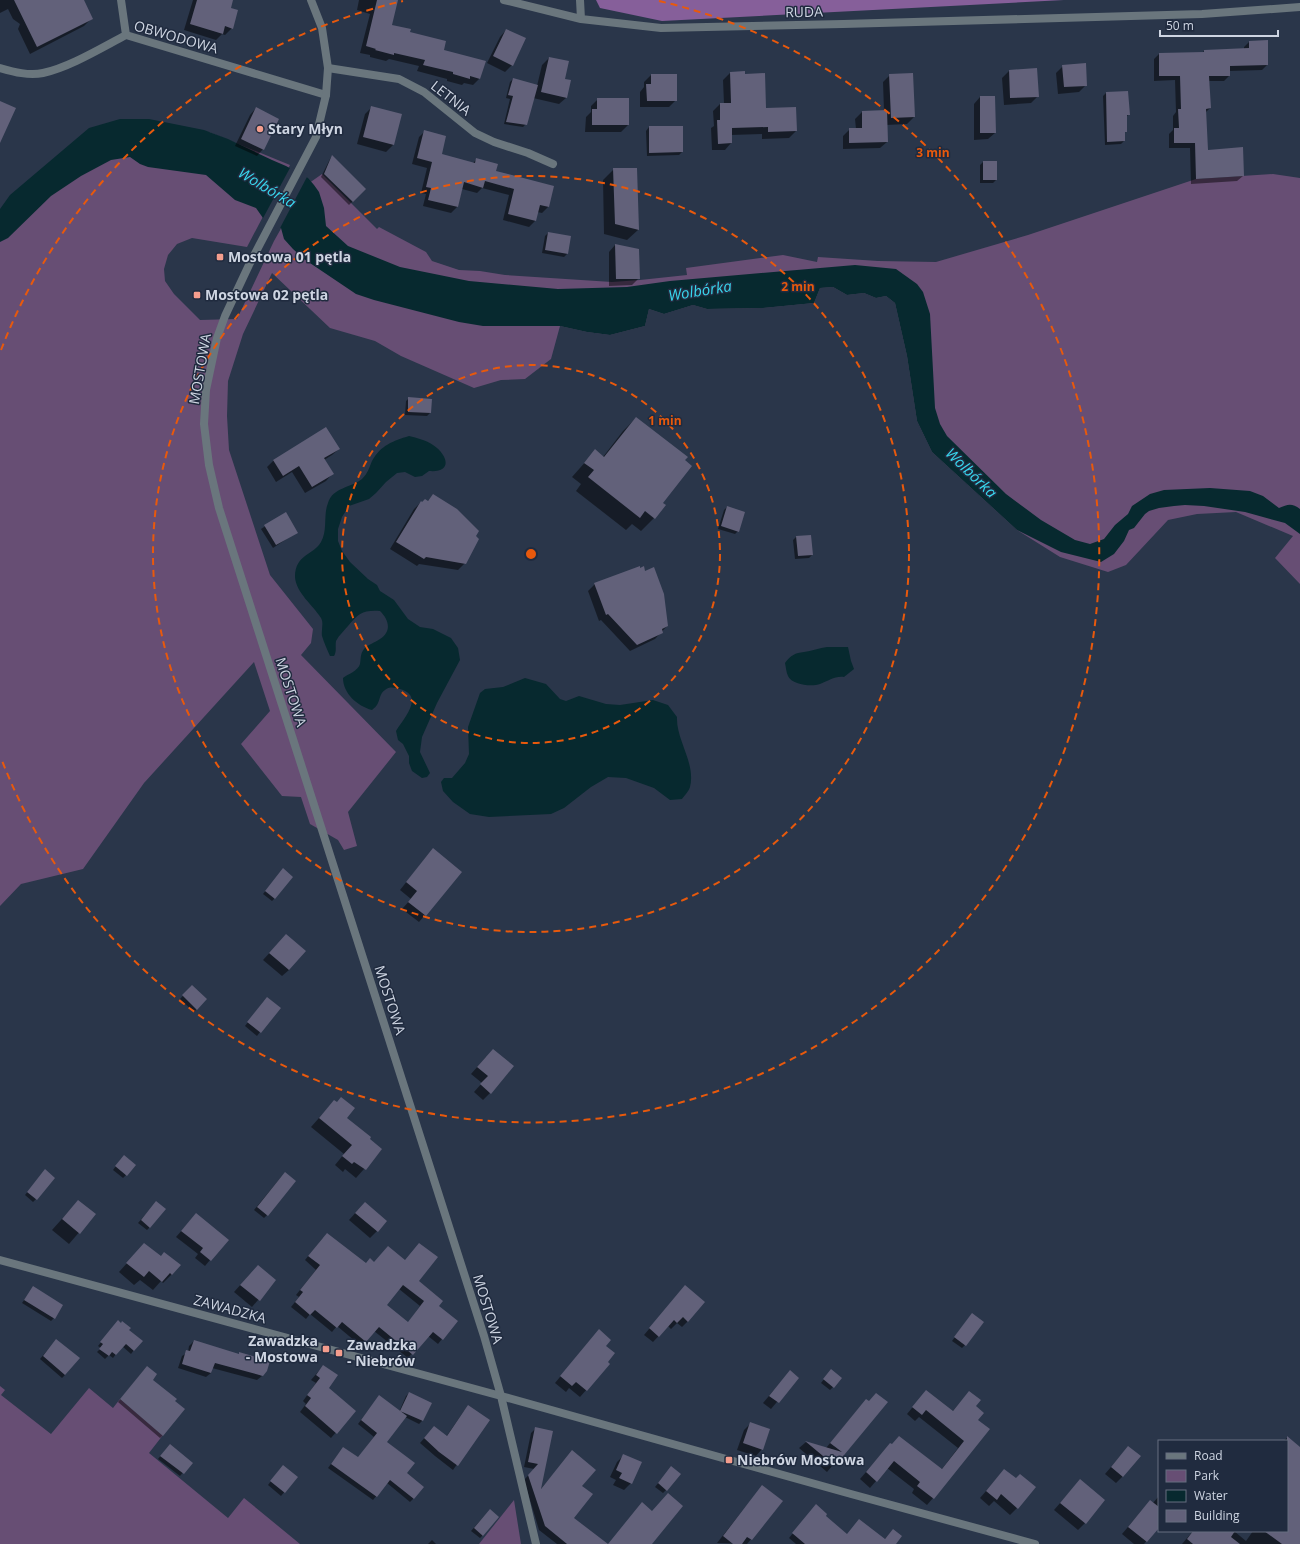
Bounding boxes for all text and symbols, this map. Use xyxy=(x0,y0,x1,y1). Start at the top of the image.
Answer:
street label: RUDA xyxy=(785,2,823,21)
scale bar xyxy=(1160,12,1278,38)
street label: OBWODOWA xyxy=(132,15,221,58)
text: 50 m xyxy=(1166,17,1194,34)
street label: LETNIA xyxy=(427,76,475,119)
place label: Stary Młyn xyxy=(268,119,343,138)
marker: Stary Młyn xyxy=(255,124,265,134)
text: 3 min xyxy=(916,144,950,161)
water label: Wolbórka xyxy=(235,162,300,212)
place label: Mostowa 01 pętla xyxy=(228,247,351,266)
marker: Mostowa 01 pętla xyxy=(215,252,225,262)
water label: Wolbórka xyxy=(667,275,733,305)
text: 2 min xyxy=(781,278,815,295)
place label: Mostowa 02 pętla xyxy=(205,285,328,304)
marker: Mostowa 02 pętla xyxy=(192,290,202,300)
street label: MOSTOWA xyxy=(184,332,215,406)
text: 1 min xyxy=(648,412,682,429)
water label: Wolbórka xyxy=(942,443,1002,502)
centre of rings xyxy=(524,547,538,561)
street label: MOSTOWA xyxy=(271,655,312,729)
street label: MOSTOWA xyxy=(370,963,411,1037)
street label: MOSTOWA xyxy=(469,1272,508,1346)
street label: ZAWADZKA xyxy=(192,1290,269,1327)
place label: Zawadzka - Mostowa xyxy=(246,1331,318,1366)
place label: Zawadzka - Niebrów xyxy=(347,1335,417,1370)
marker: Zawadzka - Mostowa xyxy=(321,1344,331,1354)
marker: Zawadzka - Niebrów xyxy=(334,1348,344,1358)
legend xyxy=(1158,1440,1288,1532)
text: Road xyxy=(1194,1447,1223,1464)
place label: Niebrów Mostowa xyxy=(737,1450,864,1469)
marker: Niebrów Mostowa xyxy=(724,1455,734,1465)
text: Park xyxy=(1194,1467,1220,1484)
text: Water xyxy=(1194,1487,1228,1504)
text: Building xyxy=(1194,1507,1240,1524)

